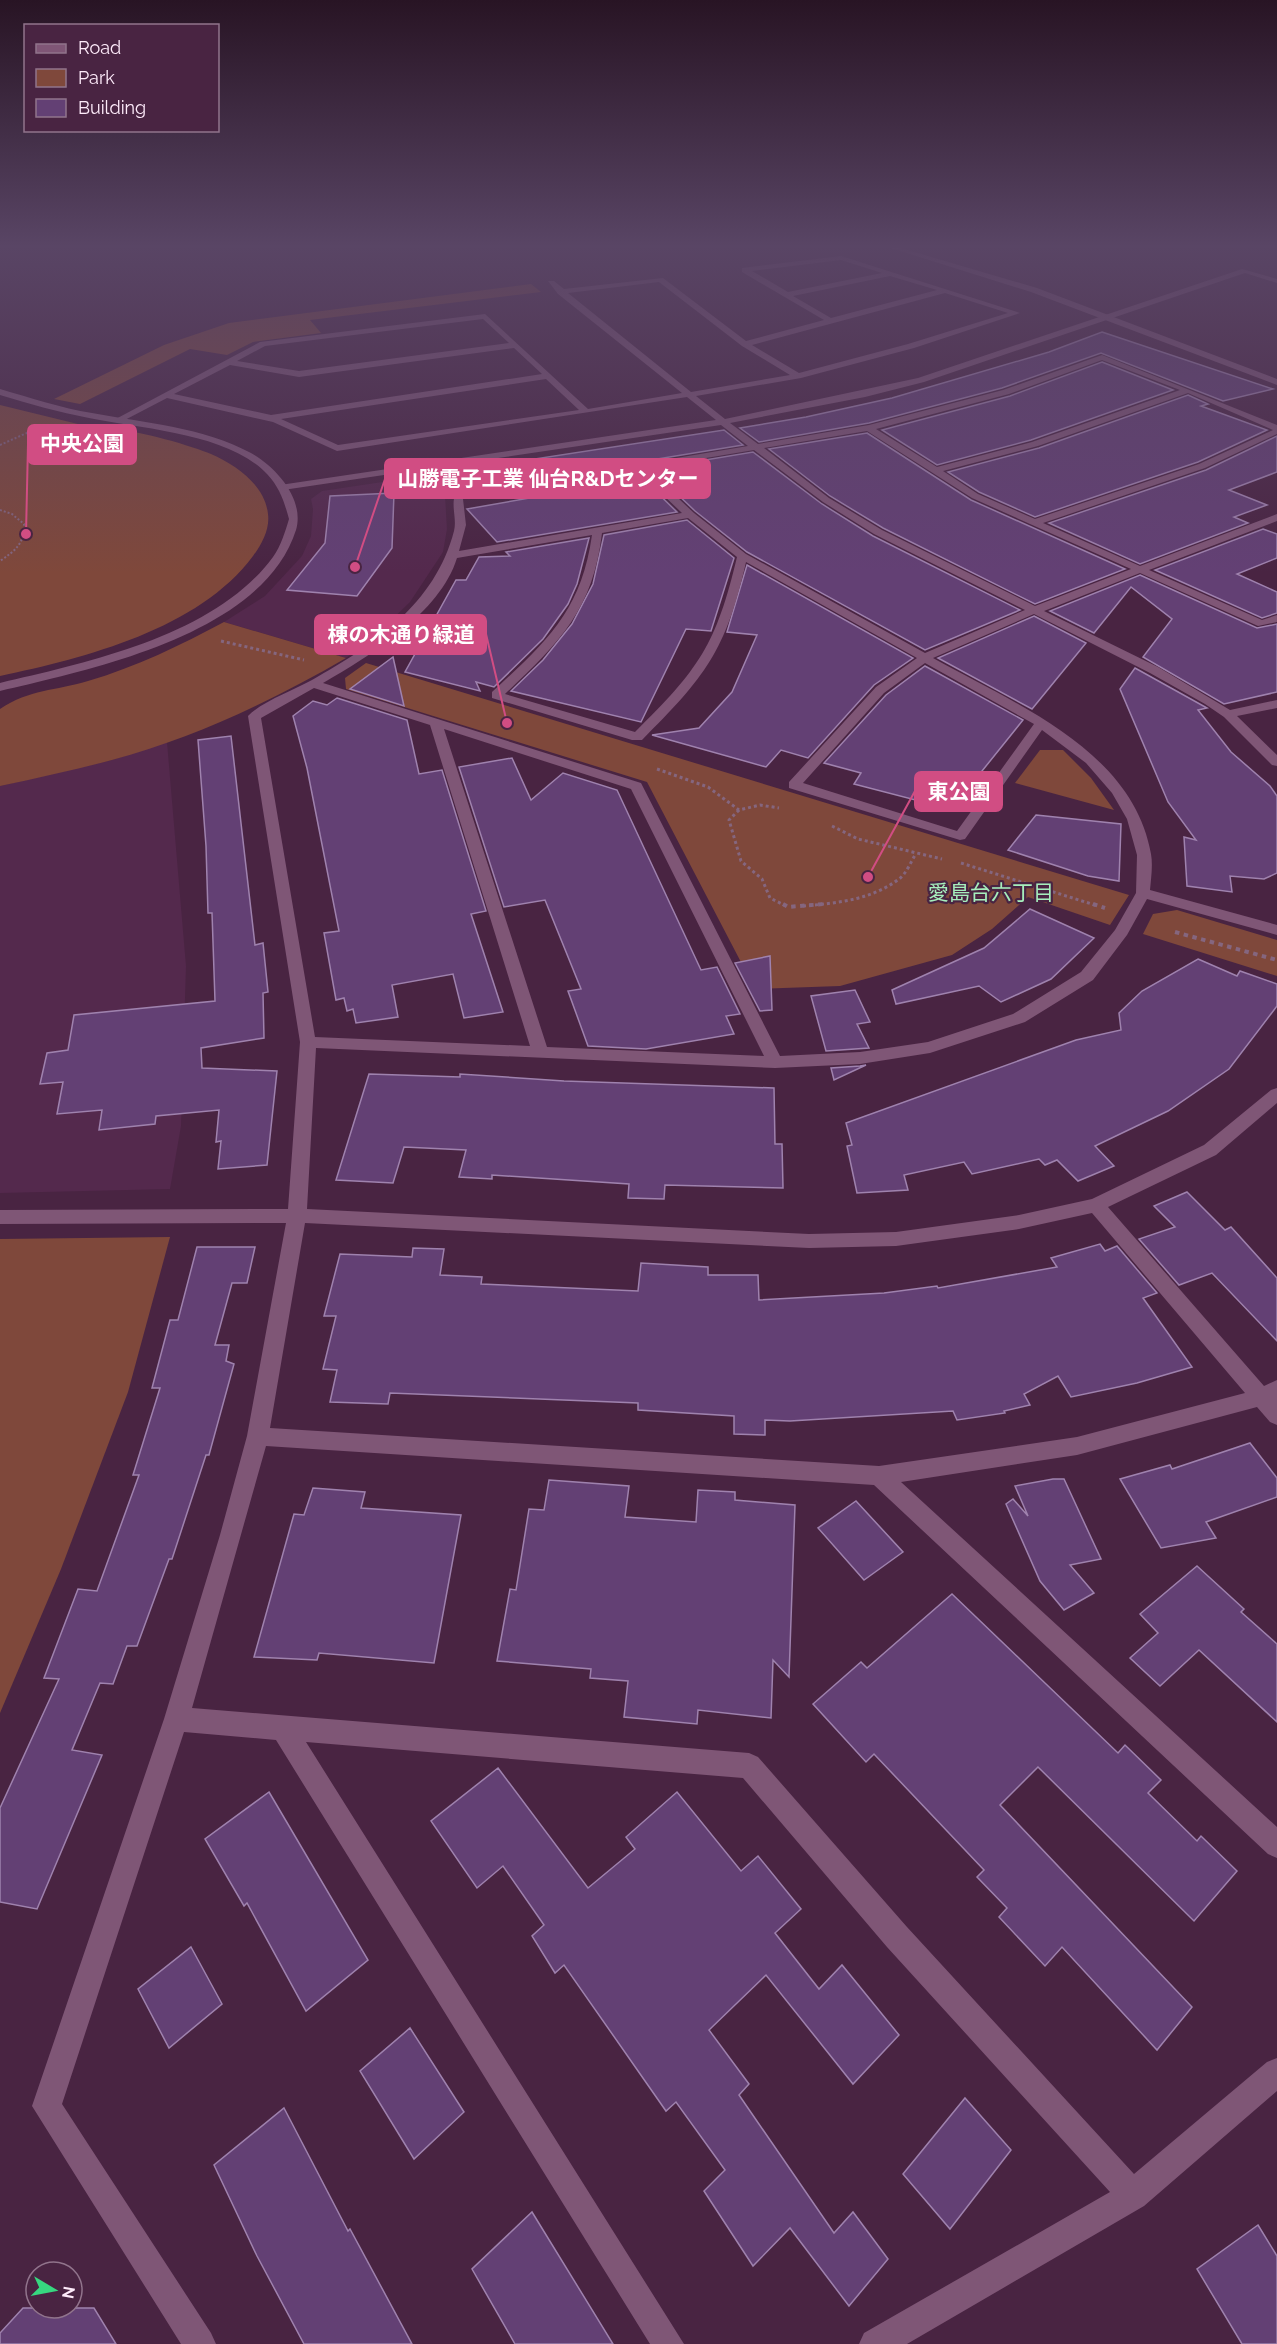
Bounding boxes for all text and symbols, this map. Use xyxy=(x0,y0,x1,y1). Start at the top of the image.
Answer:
legend xyxy=(24,24,219,132)
text: Road xyxy=(78,37,121,58)
text: Park xyxy=(78,67,115,88)
text: Building xyxy=(78,97,146,118)
callout: 中央公園 xyxy=(28,425,136,464)
text: 中央公園 xyxy=(40,431,124,456)
callout: 山勝電子工業 仙台R&Dセンター xyxy=(385,459,710,498)
text: 山勝電子工業 仙台R&Dセンター xyxy=(398,466,699,491)
callout: 棟の木通り緑道 xyxy=(315,615,486,654)
text: 棟の木通り緑道 xyxy=(328,622,475,647)
callout: 東公園 xyxy=(915,772,1002,811)
text: 東公園 xyxy=(928,779,991,804)
district label: 愛島台六丁目 xyxy=(928,880,1054,905)
north arrow xyxy=(24,2260,84,2320)
text: N xyxy=(58,2285,79,2300)

